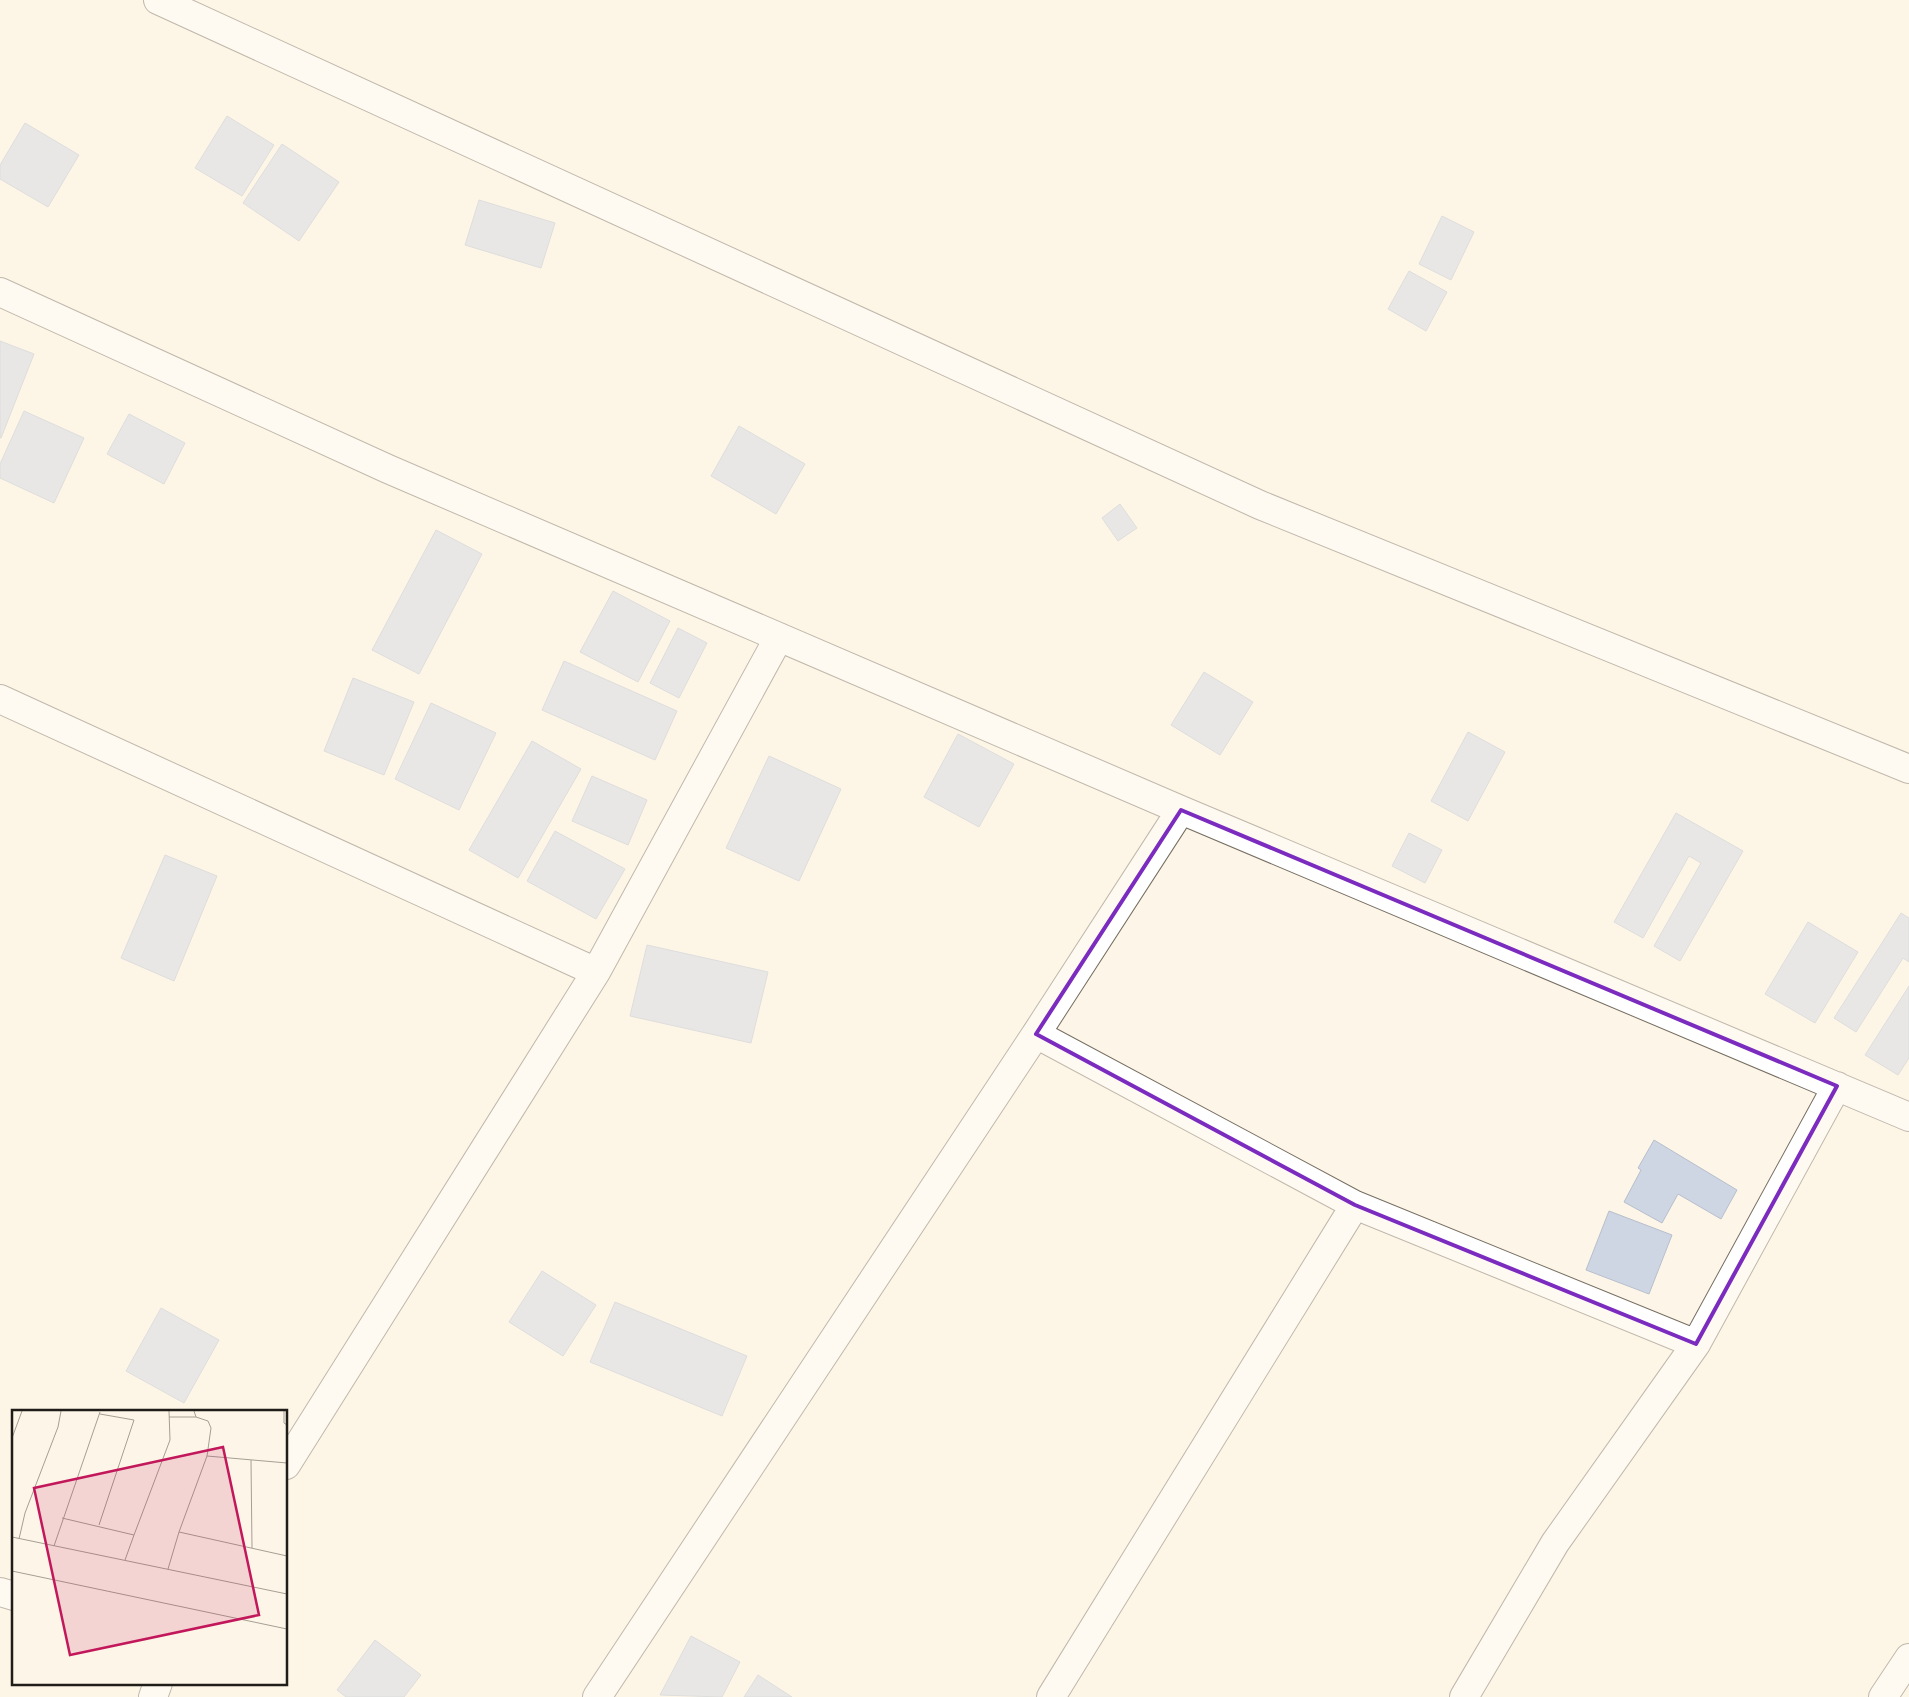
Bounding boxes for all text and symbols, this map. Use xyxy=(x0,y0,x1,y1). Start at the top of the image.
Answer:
inset map xyxy=(12,1410,288,1684)

